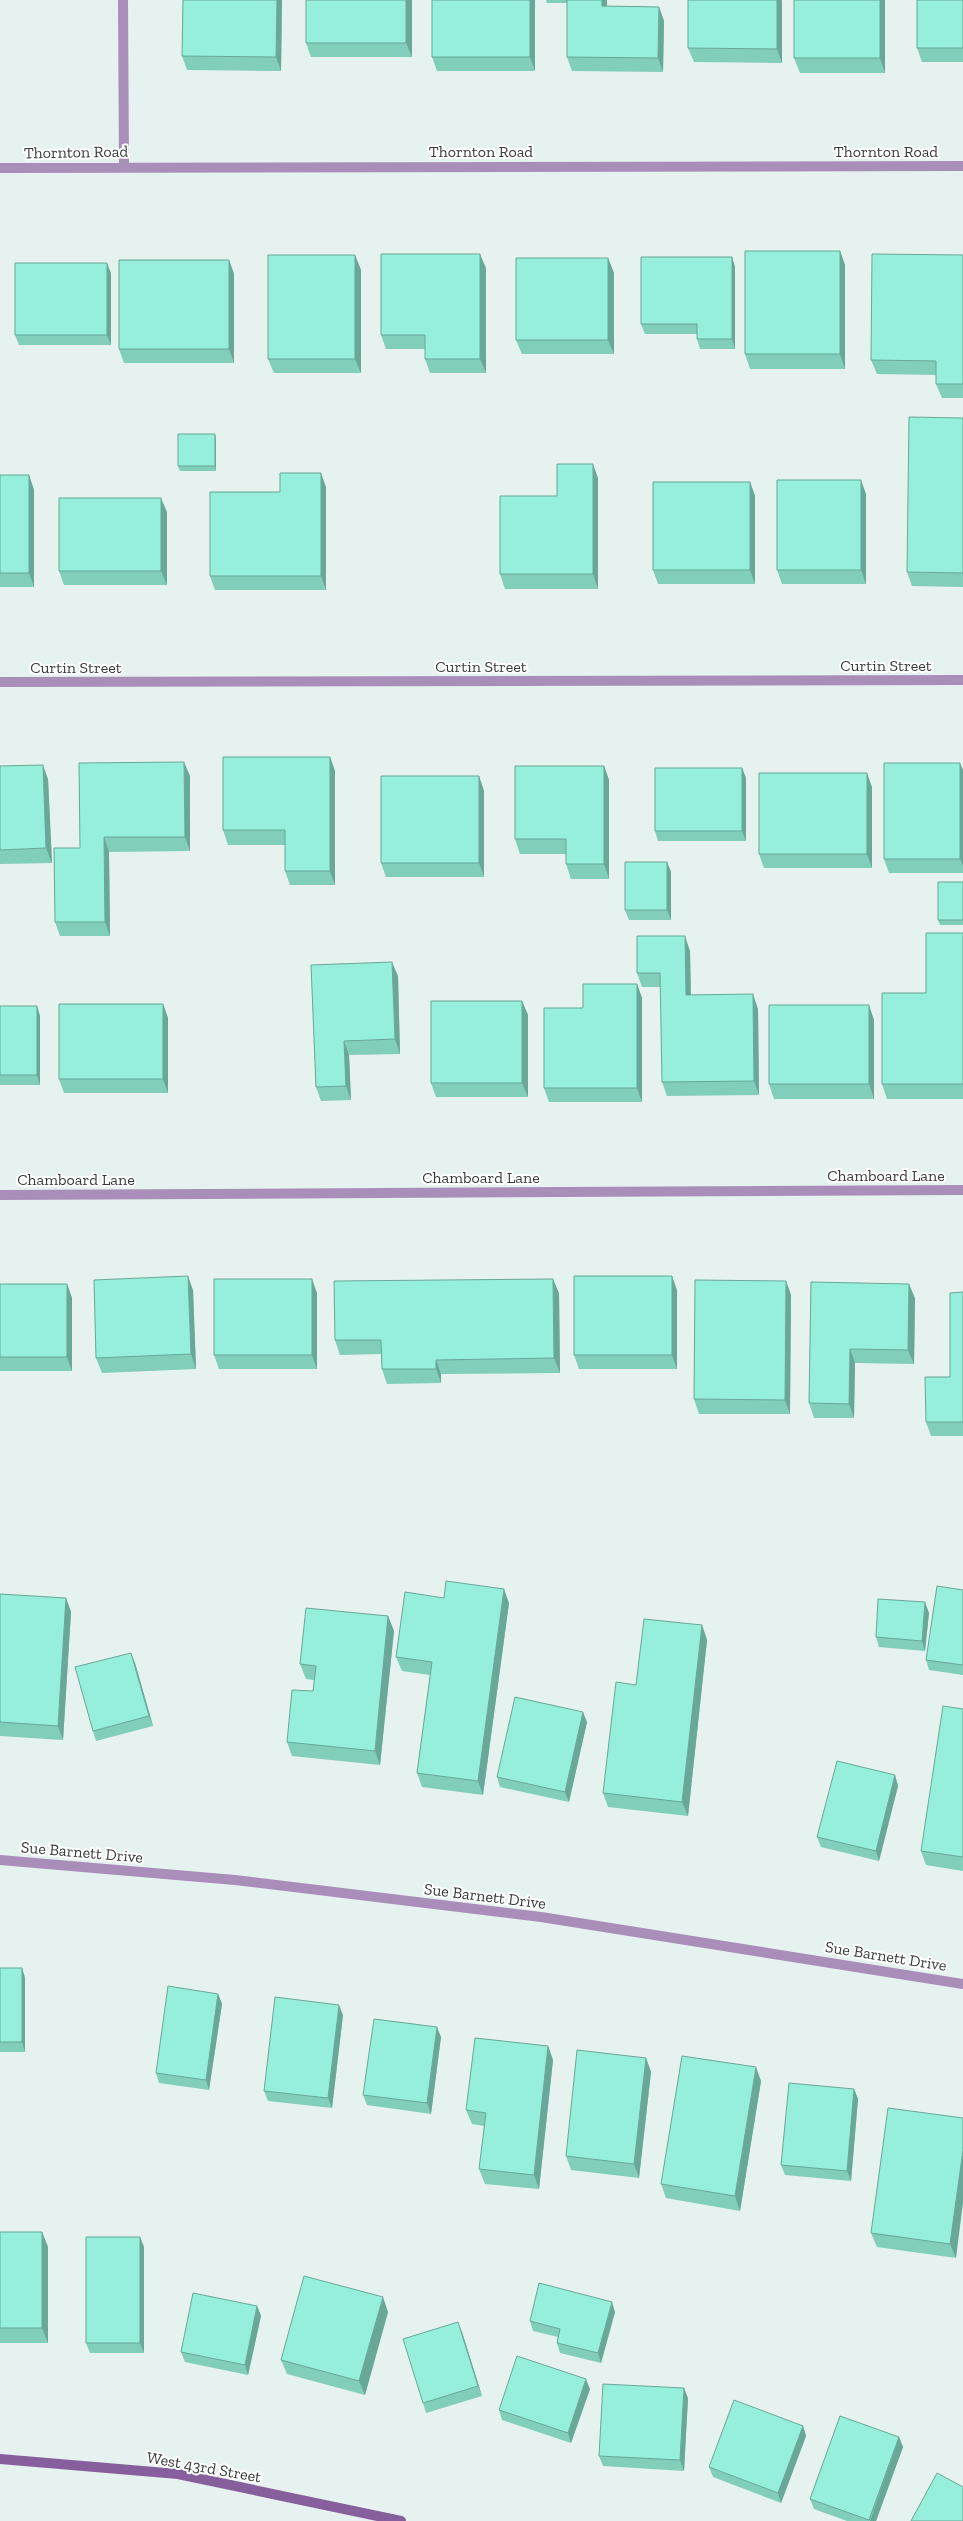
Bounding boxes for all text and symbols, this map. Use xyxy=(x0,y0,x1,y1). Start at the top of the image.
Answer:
street label: Thornton Road xyxy=(24,142,129,162)
street label: Thornton Road xyxy=(429,142,533,161)
street label: Thornton Road xyxy=(834,142,938,161)
street label: Curtin Street xyxy=(840,656,932,675)
street label: Curtin Street xyxy=(435,657,527,676)
street label: Curtin Street xyxy=(30,658,122,677)
street label: Chamboard Lane xyxy=(827,1166,945,1185)
street label: Chamboard Lane xyxy=(422,1168,540,1187)
street label: Chamboard Lane xyxy=(17,1170,135,1189)
street label: Sue Barnett Drive xyxy=(20,1837,144,1867)
street label: Sue Barnett Drive xyxy=(423,1879,547,1913)
street label: Sue Barnett Drive xyxy=(824,1937,948,1975)
street label: West 43rd Street xyxy=(145,2448,263,2486)

